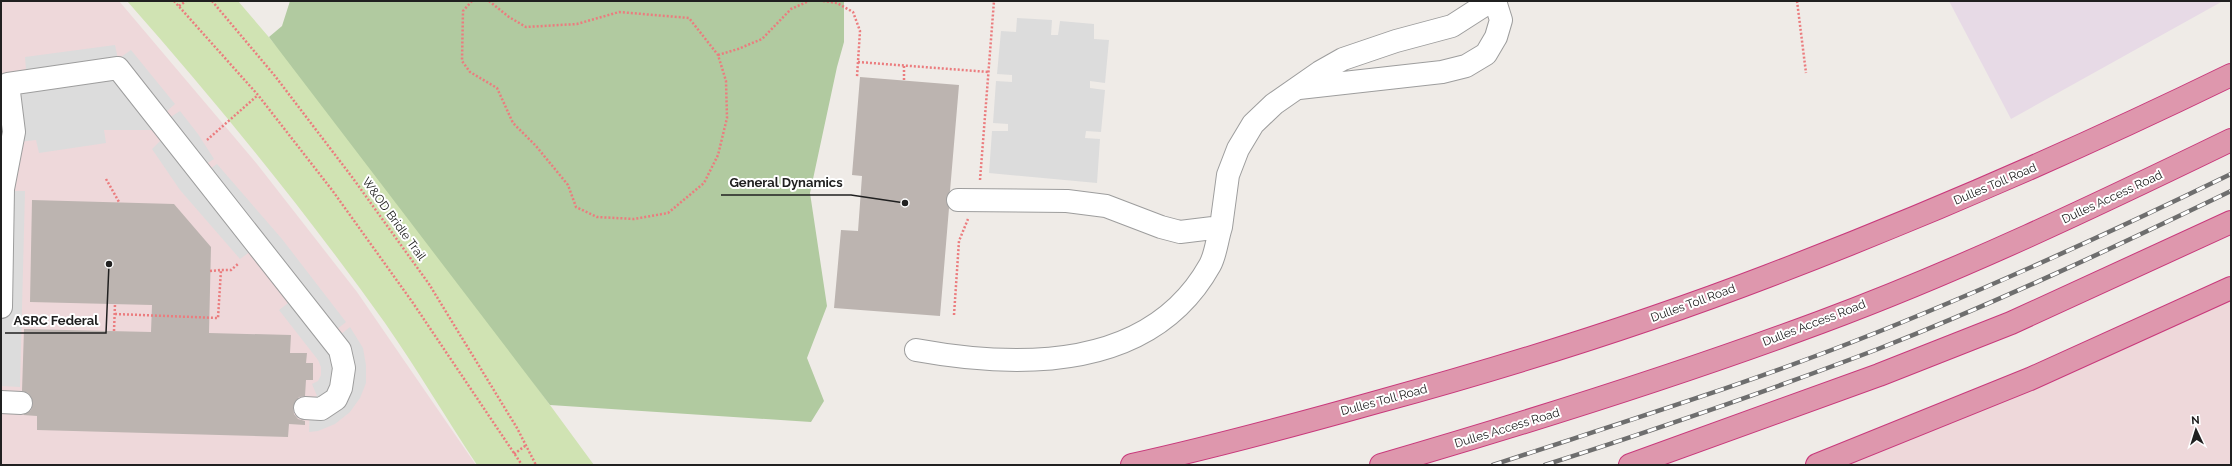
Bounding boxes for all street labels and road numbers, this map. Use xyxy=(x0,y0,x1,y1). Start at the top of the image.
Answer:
street label: Dulles Toll Road xyxy=(1951,160,2039,208)
street label: Dulles Access Road xyxy=(2060,168,2164,226)
street label: W&OD Bridle Trail xyxy=(359,175,429,264)
street label: Dulles Toll Road xyxy=(1649,281,1737,325)
street label: Dulles Access Road xyxy=(1761,297,1867,349)
street label: Dulles Toll Road xyxy=(1339,382,1429,418)
street label: Dulles Access Road xyxy=(1453,405,1561,451)

